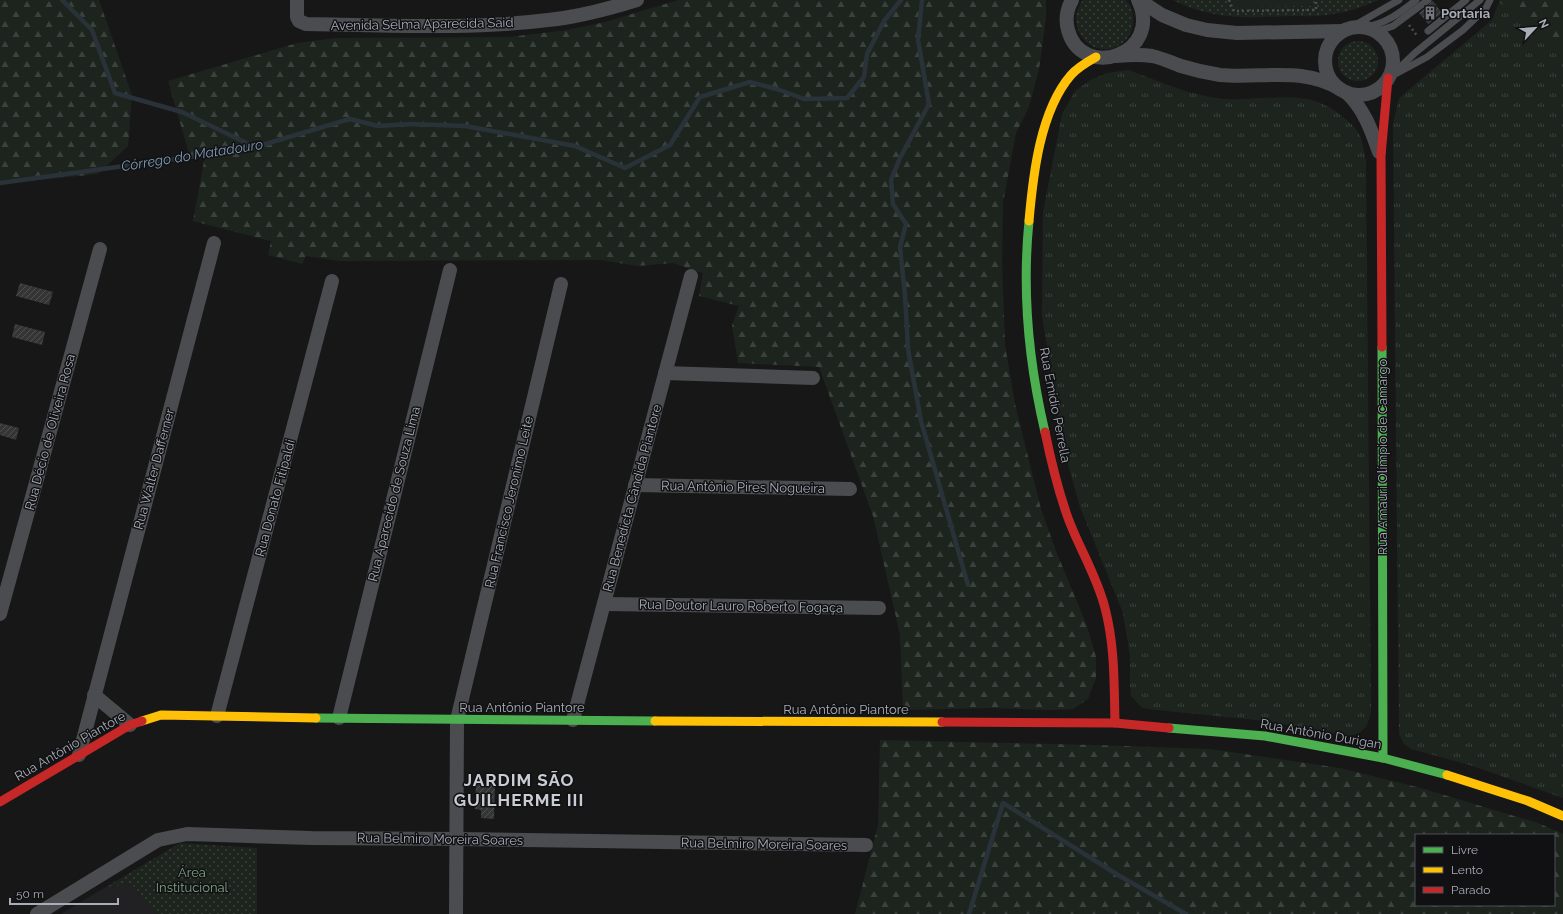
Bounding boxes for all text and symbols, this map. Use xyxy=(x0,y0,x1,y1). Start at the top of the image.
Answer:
building icon: Portaria xyxy=(1422,5,1438,21)
place label: Portaria xyxy=(1441,6,1491,21)
north arrow xyxy=(1515,8,1555,48)
street label: Avenida Selma Aparecida Said xyxy=(330,15,514,33)
text: N xyxy=(1536,17,1551,30)
water label: Córrego do Matadouro xyxy=(120,136,264,174)
street label: Rua Emídio Perrella xyxy=(1036,346,1074,464)
street label: Rua Décio de Oliveira Rosa xyxy=(22,352,78,512)
street label: Rua Amauri Olímpio de Camargo xyxy=(1375,358,1390,555)
street label: Rua Benedicta Cândida Piantore xyxy=(600,402,664,593)
street label: Rua Aparecido de Souza Lima xyxy=(365,405,423,583)
street label: Rua Walter Dafferner xyxy=(131,406,177,531)
street label: Rua Francisco Jeronimo Leite xyxy=(482,414,536,589)
street label: Rua Donato Fitipaldi xyxy=(252,438,298,558)
street label: Rua Antônio Pires Nogueira xyxy=(661,478,825,496)
street label: Rua Doutor Lauro Roberto Fogaça xyxy=(639,597,843,615)
street label: Rua Antônio Piantore xyxy=(459,700,585,715)
street label: Rua Antônio Piantore xyxy=(783,702,909,717)
street label: Rua Antônio Piantore xyxy=(12,708,128,784)
street label: Rua Antônio Durigan xyxy=(1259,716,1383,752)
district label: JARDIM SÃO GUILHERME III xyxy=(454,770,584,810)
street label: Rua Belmiro Moreira Soares xyxy=(357,830,523,848)
legend xyxy=(1415,834,1555,906)
street label: Rua Belmiro Moreira Soares xyxy=(681,835,847,853)
text: Livre xyxy=(1451,843,1478,857)
text: Lento xyxy=(1451,863,1483,877)
park label: Área Institucional xyxy=(156,865,229,895)
scale bar xyxy=(10,880,118,906)
text: Parado xyxy=(1451,883,1490,897)
text: 50 m xyxy=(16,887,44,901)

